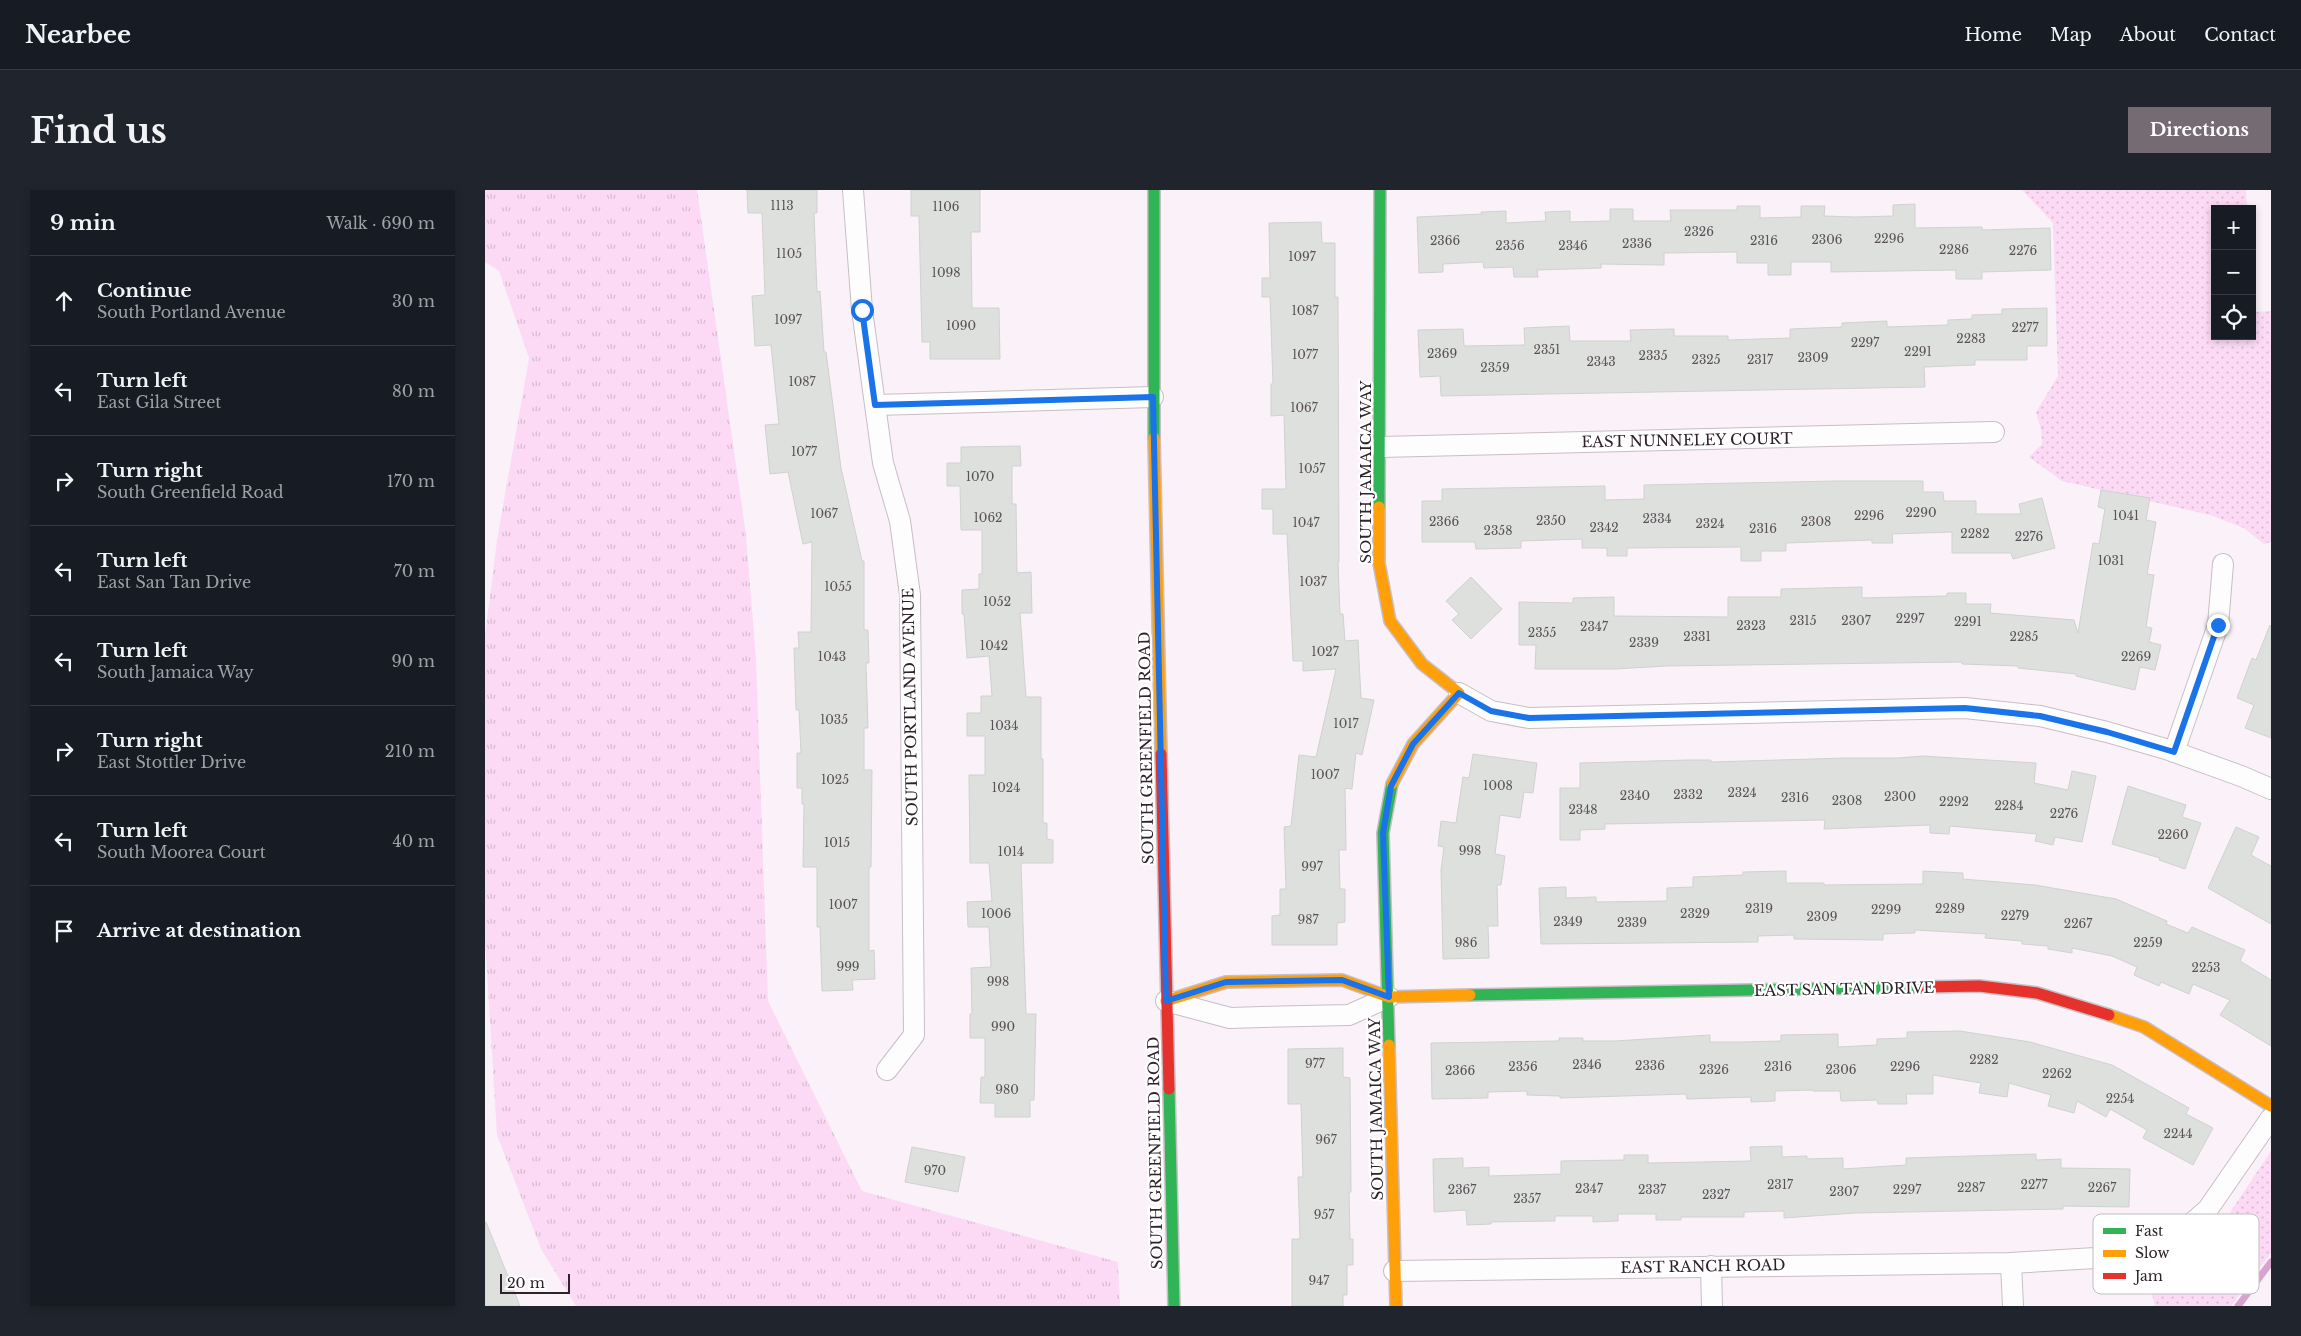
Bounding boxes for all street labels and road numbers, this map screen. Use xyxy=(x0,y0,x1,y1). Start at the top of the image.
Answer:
street label: SOUTH JAMAICA WAY xyxy=(1356,380,1375,563)
street label: EAST NUNNELEY COURT xyxy=(1581,429,1793,451)
street label: SOUTH PORTLAND AVENUE xyxy=(898,588,922,826)
street label: SOUTH GREENFIELD ROAD xyxy=(1134,631,1158,865)
street label: EAST SAN TAN DRIVE xyxy=(1754,978,1934,1000)
street label: SOUTH JAMAICA WAY xyxy=(1365,1016,1387,1201)
street label: SOUTH GREENFIELD ROAD xyxy=(1143,1036,1167,1270)
street label: EAST RANCH ROAD xyxy=(1620,1255,1786,1277)

